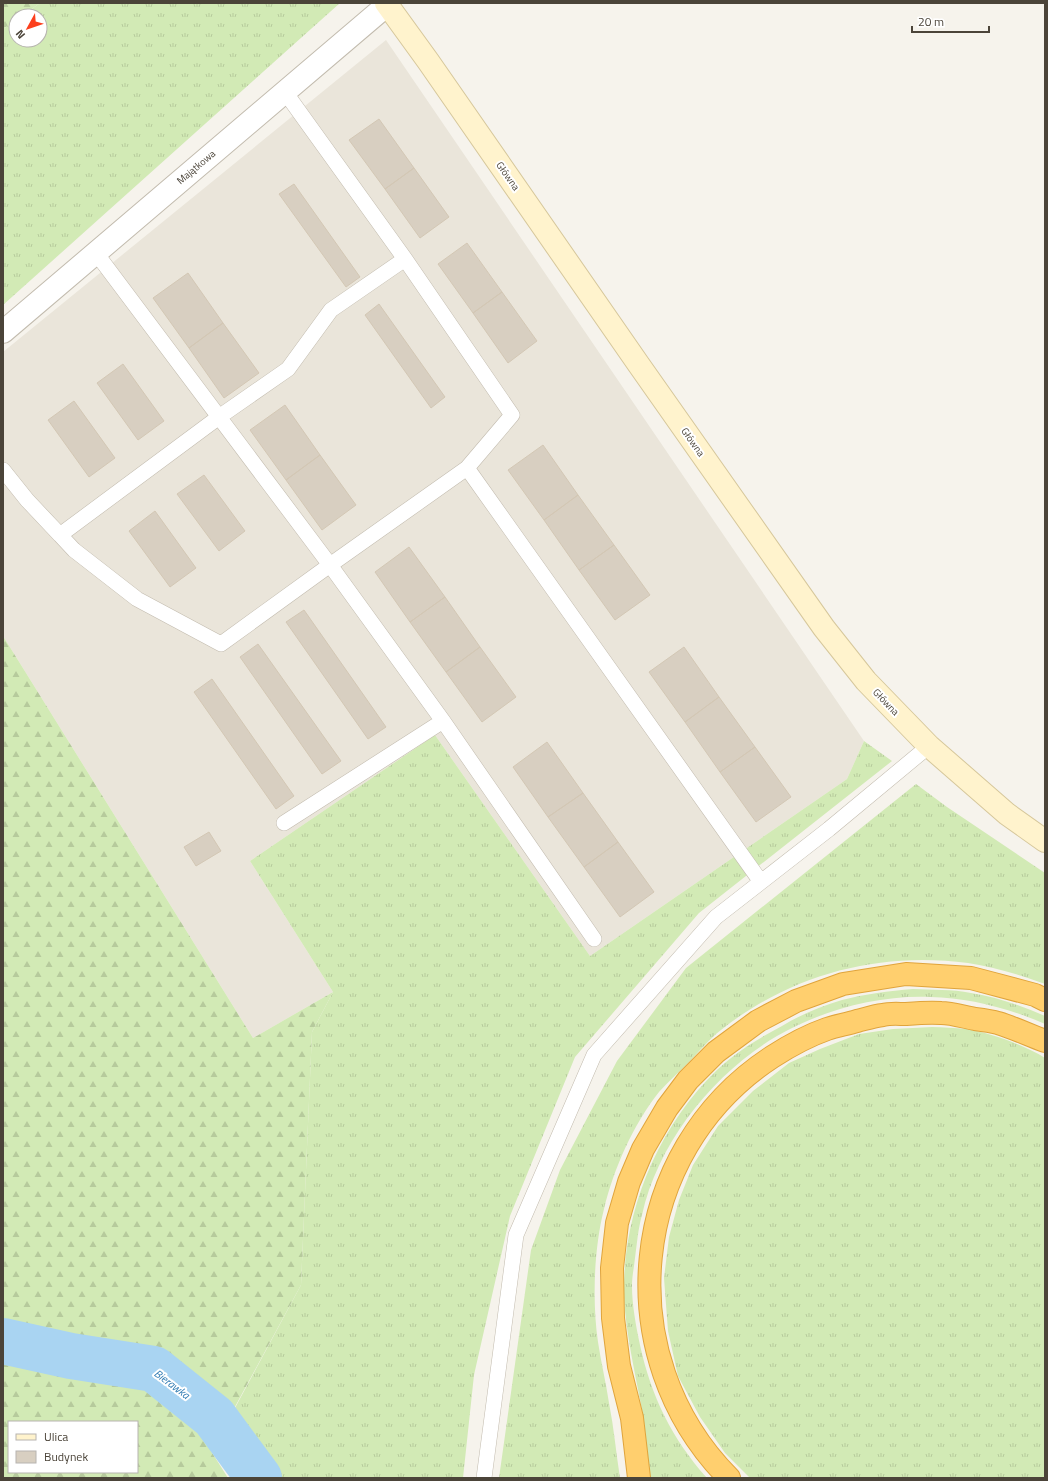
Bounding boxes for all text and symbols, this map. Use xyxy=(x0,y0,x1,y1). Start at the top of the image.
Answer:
north arrow xyxy=(8,8,48,48)
scale bar xyxy=(912,8,989,34)
text: 20 m xyxy=(918,12,944,31)
text: N xyxy=(12,26,29,42)
street label: Majątkowa xyxy=(173,146,219,188)
street label: Główna xyxy=(493,158,523,194)
street label: Główna xyxy=(678,424,708,460)
street label: Główna xyxy=(869,685,903,719)
water label: Bierawka xyxy=(151,1365,194,1403)
legend xyxy=(8,1421,138,1473)
text: Ulica xyxy=(44,1427,68,1446)
text: Budynek xyxy=(44,1447,88,1466)

